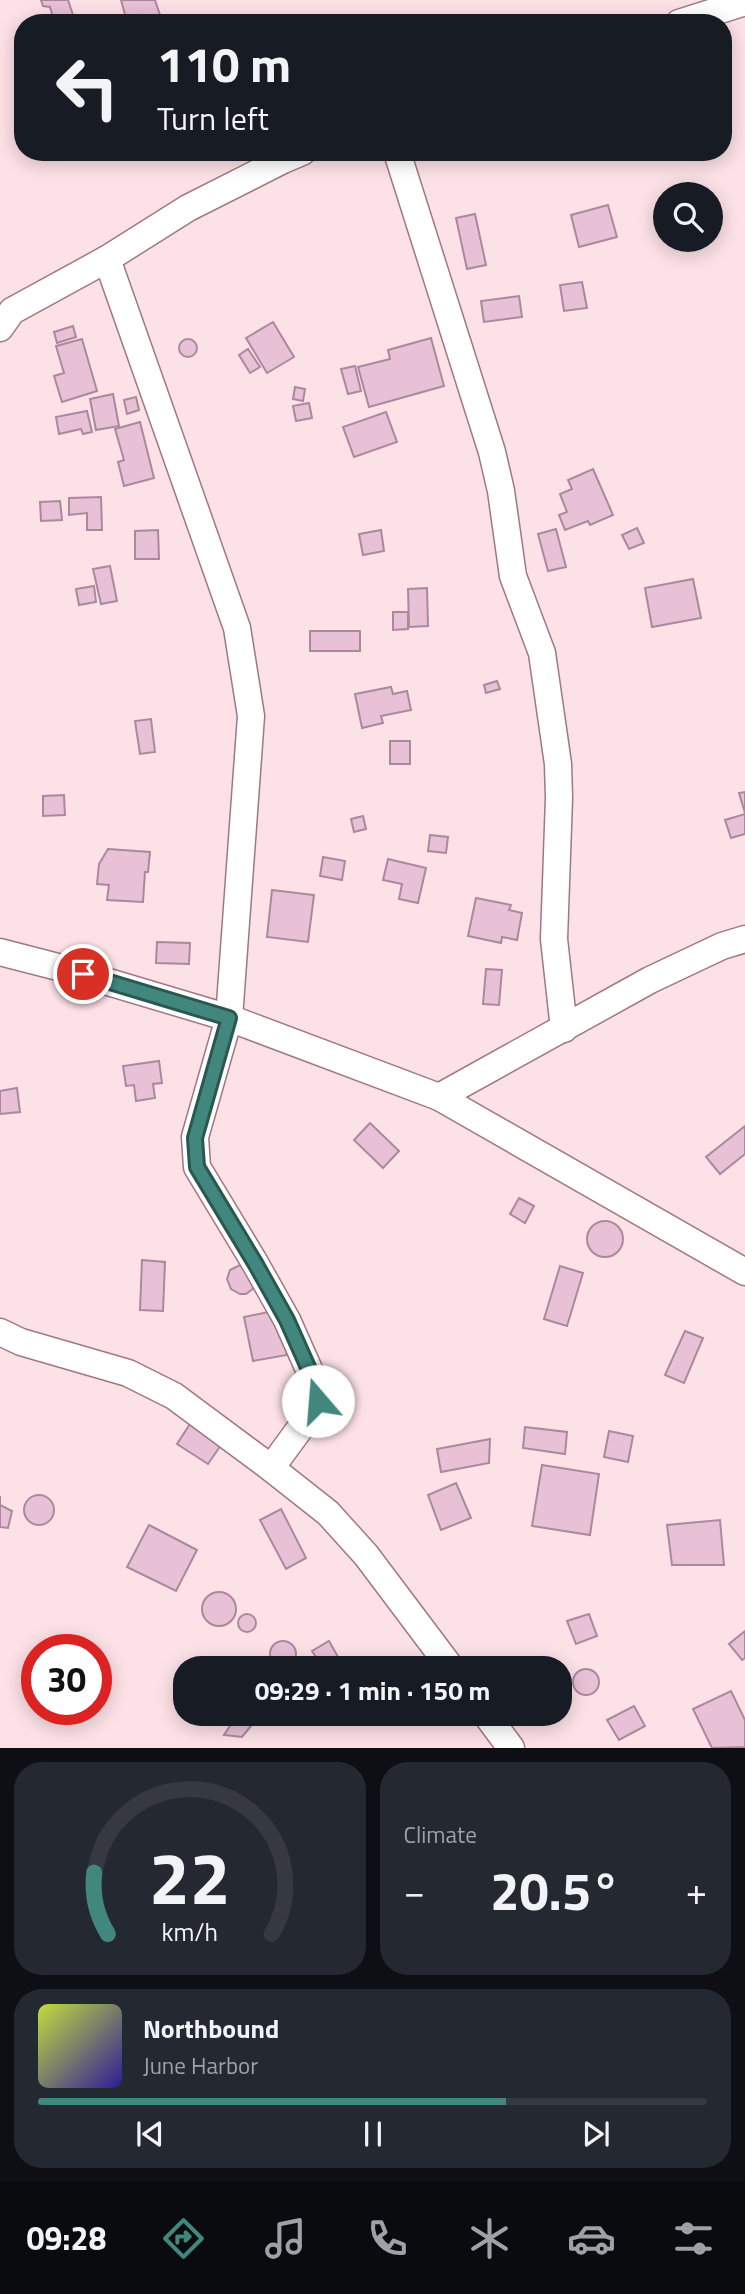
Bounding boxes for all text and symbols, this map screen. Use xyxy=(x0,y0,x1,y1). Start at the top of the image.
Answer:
text: 110 m xyxy=(157,26,291,101)
icon: left xyxy=(42,42,133,133)
text: Turn left xyxy=(157,94,269,142)
map controls xyxy=(653,182,723,252)
button: search xyxy=(653,182,723,252)
pin xyxy=(53,944,113,1004)
icon: arrive xyxy=(64,955,102,993)
position arrow xyxy=(281,1364,355,1438)
speed limit sign: 30 xyxy=(21,1634,112,1725)
text: 09:29 · 1 min · 150 m xyxy=(255,1671,490,1710)
text: Climate xyxy=(404,1817,477,1852)
text: 22 xyxy=(149,1823,231,1933)
text: 20.5° xyxy=(490,1851,620,1930)
text: − xyxy=(404,1862,425,1920)
text: + xyxy=(686,1862,707,1920)
text: km/h xyxy=(161,1913,218,1951)
text: Northbound xyxy=(143,2009,279,2048)
text: June Harbor xyxy=(143,2048,258,2083)
icon: previous xyxy=(131,2115,169,2153)
icon: pause xyxy=(354,2115,392,2153)
icon: next xyxy=(577,2115,615,2153)
text: 09:28 xyxy=(27,2214,106,2262)
icon: directions xyxy=(159,2214,208,2263)
icon: music xyxy=(261,2214,310,2263)
icon: phone xyxy=(363,2214,412,2263)
icon: climate xyxy=(465,2214,514,2263)
icon: car xyxy=(567,2214,616,2263)
icon: filters xyxy=(669,2214,718,2263)

